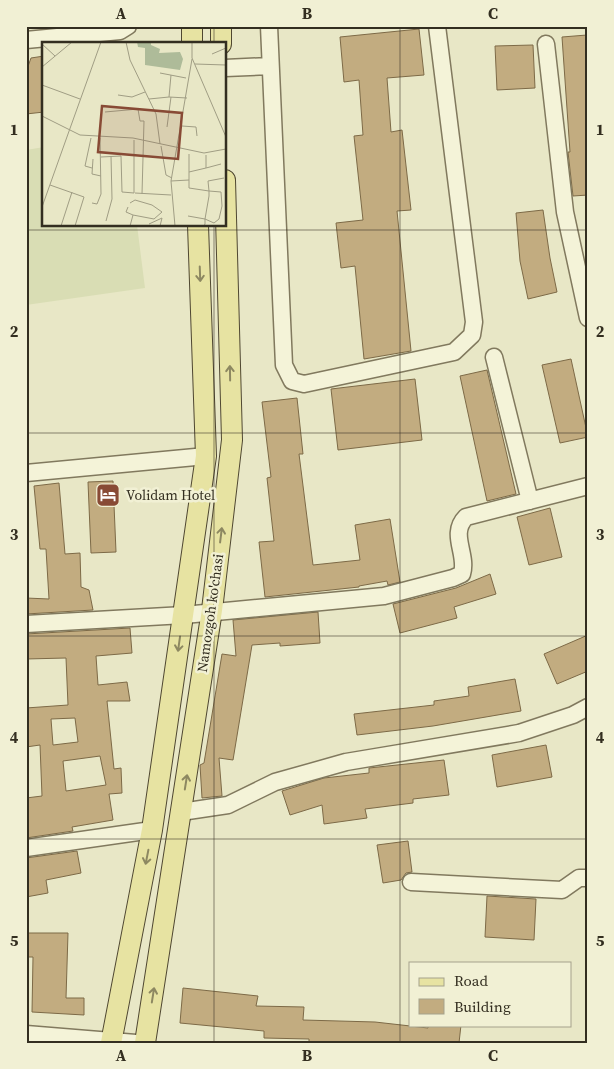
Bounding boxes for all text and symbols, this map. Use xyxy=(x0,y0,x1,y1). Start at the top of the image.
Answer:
text: A xyxy=(116,2,127,24)
text: B xyxy=(302,2,313,24)
text: C xyxy=(488,2,498,24)
inset map xyxy=(42,42,226,226)
text: 1 xyxy=(10,118,18,140)
text: 1 xyxy=(596,118,604,140)
one-way arrow xyxy=(195,265,205,281)
text: 2 xyxy=(10,320,19,342)
text: 2 xyxy=(596,320,605,342)
one-way arrow xyxy=(225,365,235,382)
hotel icon: Volidam Hotel xyxy=(95,482,121,508)
place label: Volidam Hotel xyxy=(126,485,215,505)
text: 3 xyxy=(10,523,19,545)
text: 3 xyxy=(596,523,605,545)
one-way arrow xyxy=(216,527,226,543)
street label: Namozgoh ko'chasi xyxy=(192,553,228,673)
one-way arrow xyxy=(174,636,184,652)
text: 4 xyxy=(10,726,19,748)
text: 4 xyxy=(596,726,605,748)
one-way arrow xyxy=(181,774,191,790)
one-way arrow xyxy=(142,848,152,864)
text: 5 xyxy=(10,929,19,951)
text: 5 xyxy=(596,929,605,951)
legend xyxy=(409,962,572,1026)
text: Road xyxy=(454,970,488,991)
one-way arrow xyxy=(148,987,158,1003)
text: Building xyxy=(454,996,511,1017)
text: A xyxy=(116,1044,127,1066)
text: B xyxy=(302,1044,313,1066)
text: C xyxy=(488,1044,498,1066)

